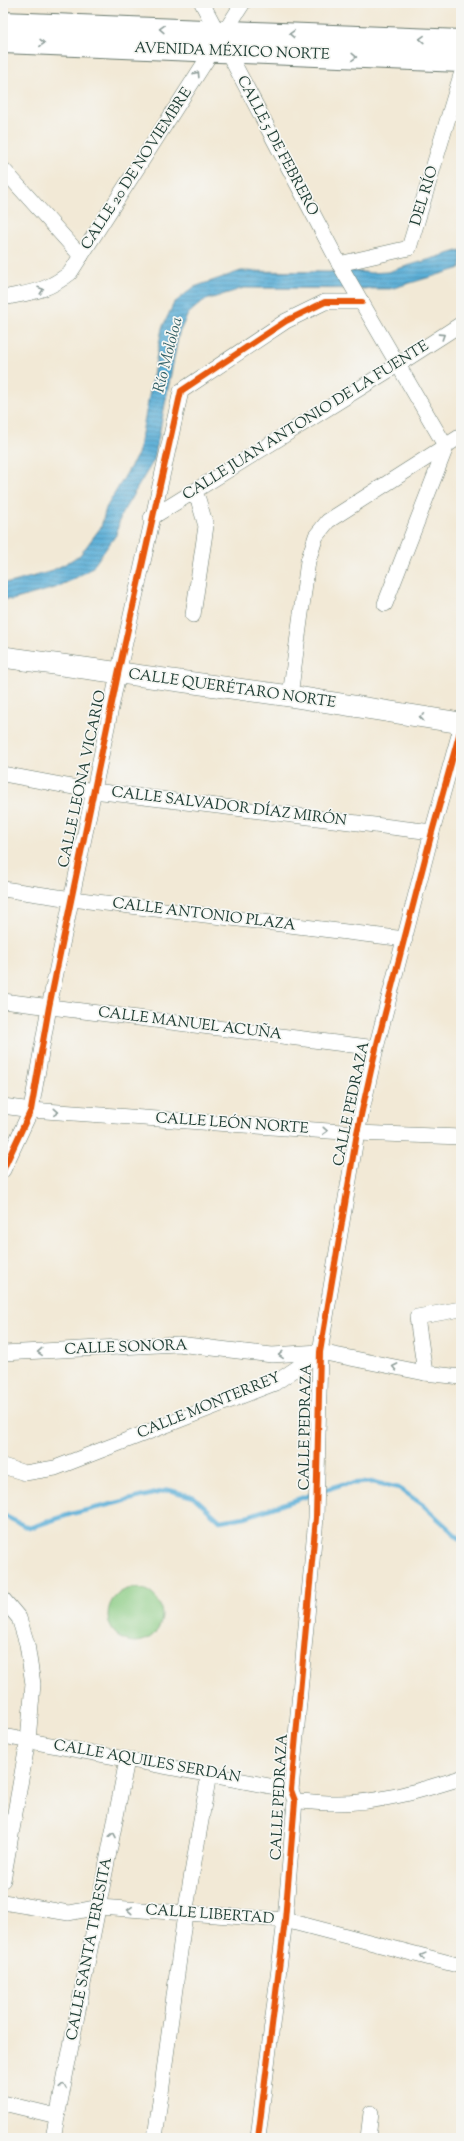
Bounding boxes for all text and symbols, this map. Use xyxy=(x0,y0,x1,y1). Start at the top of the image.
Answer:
one-way arrow xyxy=(159,25,165,33)
one-way arrow xyxy=(289,30,295,38)
one-way arrow xyxy=(419,35,425,44)
street label: AVENIDA MÉXICO NORTE xyxy=(134,37,330,66)
one-way arrow xyxy=(39,39,45,48)
one-way arrow xyxy=(351,52,357,61)
one-way arrow xyxy=(193,72,200,79)
street label: CALLE 5 DE FEBRERO xyxy=(231,72,323,220)
street label: CALLE 20 DE NOVIEMBRE xyxy=(77,84,197,254)
street label: DEL RÍO xyxy=(405,163,444,229)
one-way arrow xyxy=(37,286,44,295)
water label: Río Mololoa xyxy=(149,315,189,395)
one-way arrow xyxy=(438,333,445,341)
street label: CALLE JUAN ANTONIO DE LA FUENTE xyxy=(179,336,433,506)
street label: CALLE QUERÉTARO NORTE xyxy=(127,663,337,714)
street label: CALLE LEONA VICARIO xyxy=(54,688,112,870)
one-way arrow xyxy=(419,713,426,722)
street label: CALLE SALVADOR DÍAZ MIRÓN xyxy=(110,780,348,832)
street label: CALLE ANTONIO PLAZA xyxy=(111,893,297,937)
street label: CALLE MANUEL ACUÑA xyxy=(97,1001,283,1046)
street label: CALLE PEDRAZA xyxy=(329,1040,375,1168)
street label: CALLE LEÓN NORTE xyxy=(155,1106,310,1140)
one-way arrow xyxy=(53,1107,59,1116)
one-way arrow xyxy=(322,1126,328,1135)
street label: CALLE SONORA xyxy=(64,1335,188,1361)
one-way arrow xyxy=(37,1348,43,1356)
one-way arrow xyxy=(278,1350,284,1359)
street label: CALLE PEDRAZA xyxy=(294,1363,318,1491)
one-way arrow xyxy=(392,1363,398,1372)
street label: CALLE MONTERREY xyxy=(134,1367,284,1444)
street label: CALLE PEDRAZA xyxy=(266,1733,294,1861)
street label: CALLE AQUILES SERDÁN xyxy=(52,1734,242,1789)
one-way arrow xyxy=(108,1832,117,1838)
street label: CALLE SANTA TERESITA xyxy=(62,1856,118,2042)
street label: CALLE LIBERTAD xyxy=(145,1900,275,1930)
one-way arrow xyxy=(127,1905,133,1914)
one-way arrow xyxy=(420,1952,427,1961)
one-way arrow xyxy=(58,2083,67,2089)

